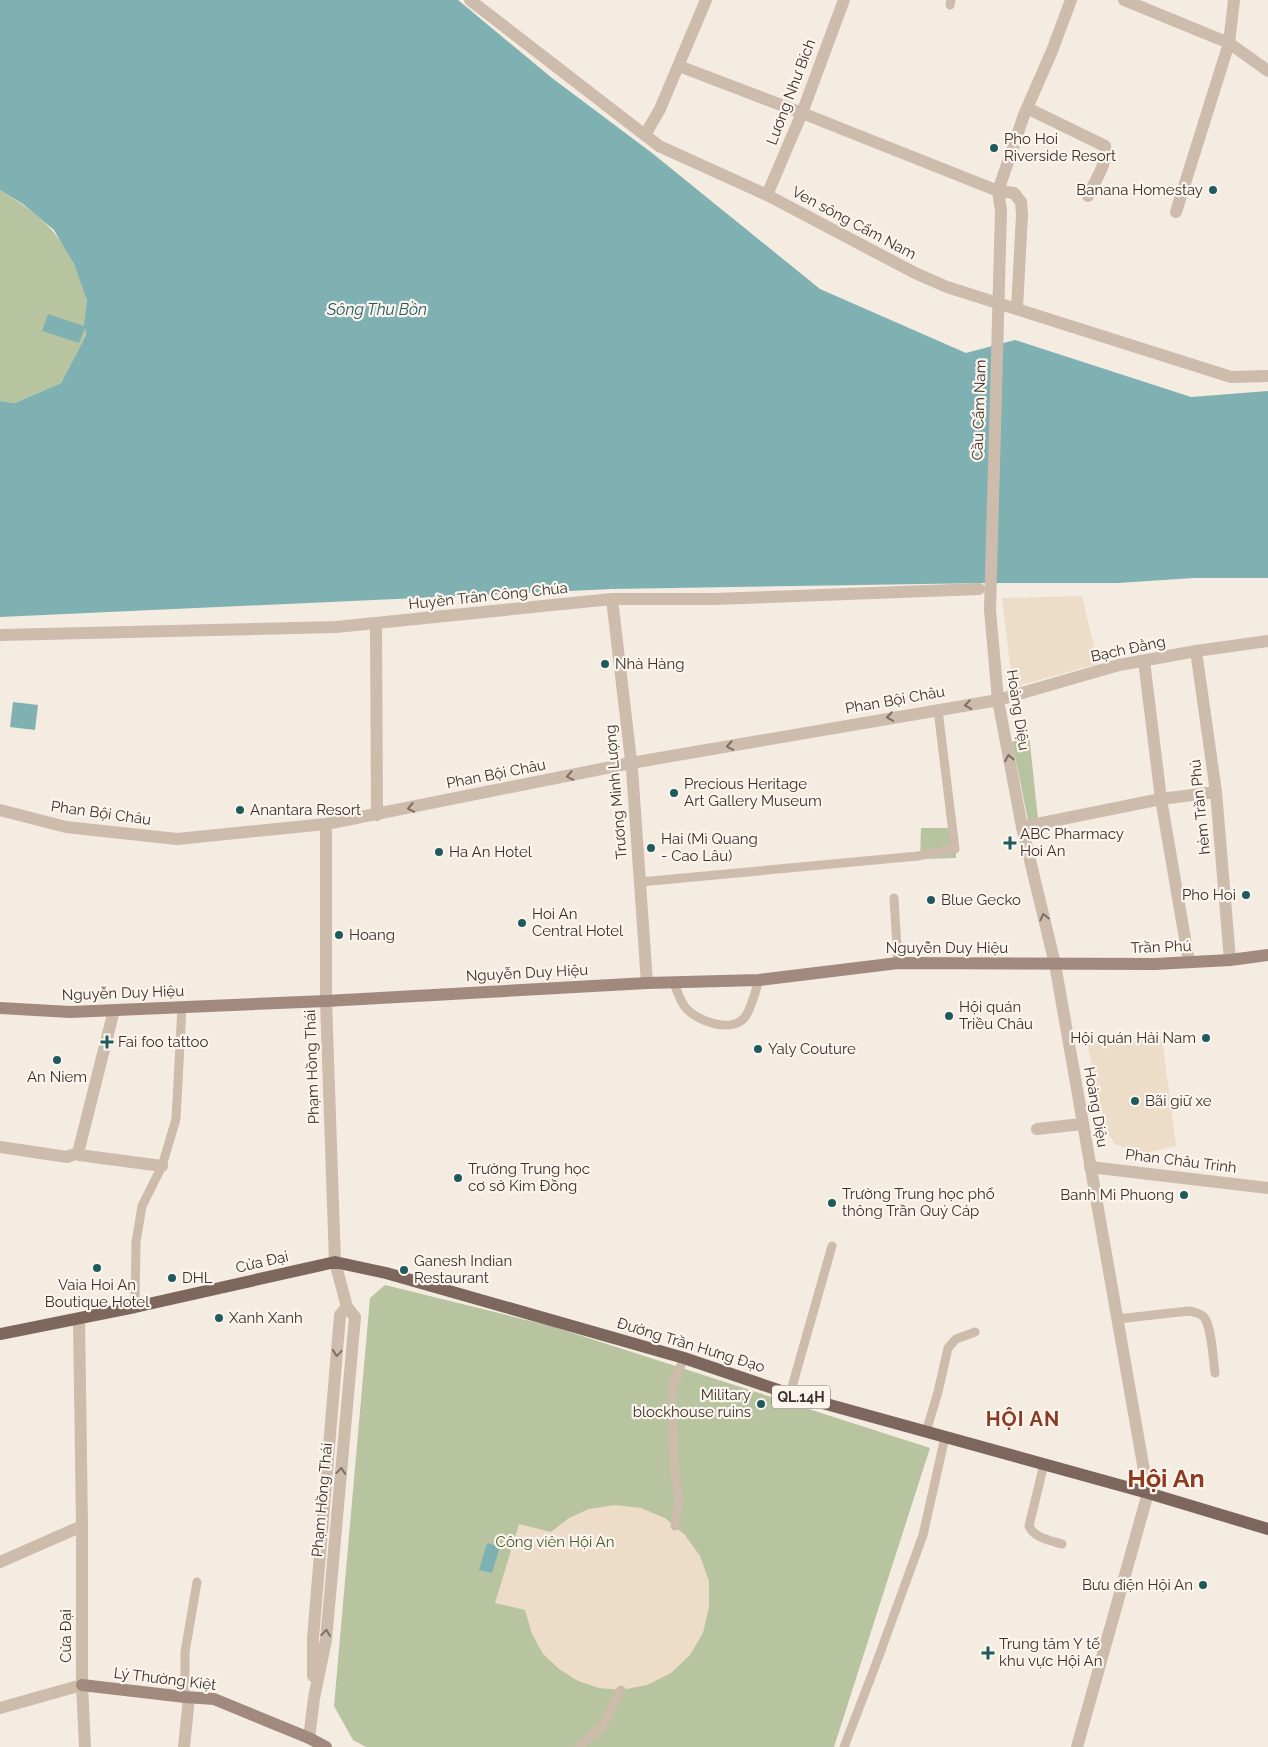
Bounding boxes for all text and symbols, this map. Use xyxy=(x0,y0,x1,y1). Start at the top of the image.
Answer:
street label: Lương Như Bích xyxy=(763,37,819,147)
place label: Pho Hoi Riverside Resort xyxy=(1004,130,1116,165)
marker: Pho Hoi Riverside Resort xyxy=(988,142,1000,154)
place label: Banana Homestay xyxy=(1076,181,1203,199)
street label: Ven sông Cẩm Nam xyxy=(789,183,919,263)
marker: Banana Homestay xyxy=(1207,184,1219,196)
water label: Sông Thu Bồn xyxy=(326,300,427,319)
street label: Cầu Cẩm Nam xyxy=(968,359,990,461)
street label: Huyền Trân Công Chúa xyxy=(407,579,569,613)
street label: Bạch Đằng xyxy=(1089,632,1167,666)
place label: Nhà Hàng xyxy=(615,655,685,673)
marker: Nhà Hàng xyxy=(599,658,611,670)
street label: Hoàng Diệu xyxy=(1003,668,1033,752)
street label: Phan Bội Châu xyxy=(844,682,946,718)
one-way arrow xyxy=(964,699,972,709)
one-way arrow xyxy=(886,712,894,722)
street label: Trương Minh Lượng xyxy=(601,724,631,860)
one-way arrow xyxy=(726,740,734,750)
one-way arrow xyxy=(1004,754,1015,763)
street label: Phan Bội Châu xyxy=(445,756,547,792)
street label: hẻm Trần Phú xyxy=(1186,758,1214,855)
one-way arrow xyxy=(566,770,575,780)
place label: Precious Heritage Art Gallery Museum xyxy=(684,775,822,810)
marker: Precious Heritage Art Gallery Museum xyxy=(668,787,680,799)
street label: Phan Bội Châu xyxy=(50,797,152,829)
place label: Anantara Resort xyxy=(250,801,361,819)
one-way arrow xyxy=(407,802,415,813)
marker: Anantara Resort xyxy=(234,804,246,816)
place label: ABC Pharmacy Hoi An xyxy=(1020,825,1124,860)
place label: Hai (Mì Quang - Cao Lâu) xyxy=(661,830,758,865)
marker: ABC Pharmacy Hoi An xyxy=(1004,837,1016,849)
marker: Hai (Mì Quang - Cao Lâu) xyxy=(645,842,657,854)
place label: Ha An Hotel xyxy=(449,843,533,861)
marker: Ha An Hotel xyxy=(433,846,445,858)
place label: Pho Hoi xyxy=(1182,886,1236,904)
marker: Pho Hoi xyxy=(1240,889,1252,901)
place label: Blue Gecko xyxy=(941,891,1021,909)
marker: Blue Gecko xyxy=(925,894,937,906)
place label: Hoi An Central Hotel xyxy=(532,905,624,940)
one-way arrow xyxy=(1039,912,1050,921)
marker: Hoi An Central Hotel xyxy=(516,917,528,929)
place label: Hoang xyxy=(349,926,395,944)
marker: Hoang xyxy=(333,929,345,941)
street label: Trần Phú xyxy=(1130,937,1192,957)
street label: Nguyễn Duy Hiệu xyxy=(886,939,1008,957)
street label: Nguyễn Duy Hiệu xyxy=(465,961,589,985)
street label: Nguyễn Duy Hiệu xyxy=(62,982,185,1004)
place label: Hội quán Triều Châu xyxy=(959,998,1033,1033)
street label: Phạm Hồng Thái xyxy=(301,1009,323,1125)
marker: Hội quán Triều Châu xyxy=(943,1010,955,1022)
place label: Hội quán Hải Nam xyxy=(1070,1029,1196,1047)
marker: Hội quán Hải Nam xyxy=(1200,1032,1212,1044)
place label: Fai foo tattoo xyxy=(118,1033,208,1051)
marker: Fai foo tattoo xyxy=(100,1035,114,1049)
place label: Yaly Couture xyxy=(768,1040,856,1058)
marker: Yaly Couture xyxy=(752,1043,764,1055)
marker: An Niem xyxy=(51,1054,63,1066)
street label: Hoàng Diệu xyxy=(1080,1065,1112,1149)
place label: An Niem xyxy=(27,1068,87,1086)
place label: Bãi giữ xe xyxy=(1145,1092,1212,1110)
marker: Bãi giữ xe xyxy=(1129,1095,1141,1107)
street label: Phan Châu Trinh xyxy=(1124,1145,1238,1177)
place label: Trường Trung học cơ sở Kim Đồng xyxy=(468,1160,590,1195)
marker: Trường Trung học cơ sở Kim Đồng xyxy=(452,1172,464,1184)
place label: Trường Trung học phổ thông Trần Quý Cáp xyxy=(842,1185,995,1220)
place label: Banh Mi Phuong xyxy=(1060,1186,1174,1204)
marker: Banh Mi Phuong xyxy=(1178,1189,1190,1201)
marker: Trường Trung học phổ thông Trần Quý Cáp xyxy=(826,1197,838,1209)
street label: Cửa Đại xyxy=(234,1247,290,1277)
place label: Ganesh Indian Restaurant xyxy=(414,1252,512,1287)
marker: Vaia Hoi An Boutique Hotel xyxy=(91,1262,103,1274)
marker: Ganesh Indian Restaurant xyxy=(398,1264,410,1276)
place label: DHL xyxy=(182,1269,213,1287)
marker: DHL xyxy=(166,1272,178,1284)
place label: Vaia Hoi An Boutique Hotel xyxy=(45,1276,150,1311)
place label: Xanh Xanh xyxy=(229,1309,303,1327)
marker: Xanh Xanh xyxy=(213,1312,225,1324)
street label: Đường Trần Hưng Đạo xyxy=(615,1314,767,1376)
one-way arrow xyxy=(332,1349,343,1357)
road number: QL.14H xyxy=(772,1385,830,1408)
place label: Military blockhouse ruins xyxy=(633,1386,751,1421)
marker: Military blockhouse ruins xyxy=(755,1398,767,1410)
district label: HỘI AN xyxy=(986,1407,1060,1431)
street label: Phạm Hồng Thái xyxy=(308,1442,336,1558)
district label: Hội An xyxy=(1127,1463,1205,1493)
one-way arrow xyxy=(336,1467,347,1475)
park label: Công viên Hội An xyxy=(496,1533,614,1551)
place label: Bưu điện Hội An xyxy=(1082,1576,1193,1594)
marker: Bưu điện Hội An xyxy=(1197,1579,1209,1591)
street label: Cửa Đại xyxy=(57,1609,75,1663)
one-way arrow xyxy=(321,1629,332,1637)
place label: Trung tâm Y tế khu vực Hội An xyxy=(999,1635,1103,1670)
marker: Trung tâm Y tế khu vực Hội An xyxy=(981,1646,995,1660)
street label: Lý Thường Kiệt xyxy=(113,1664,217,1694)

